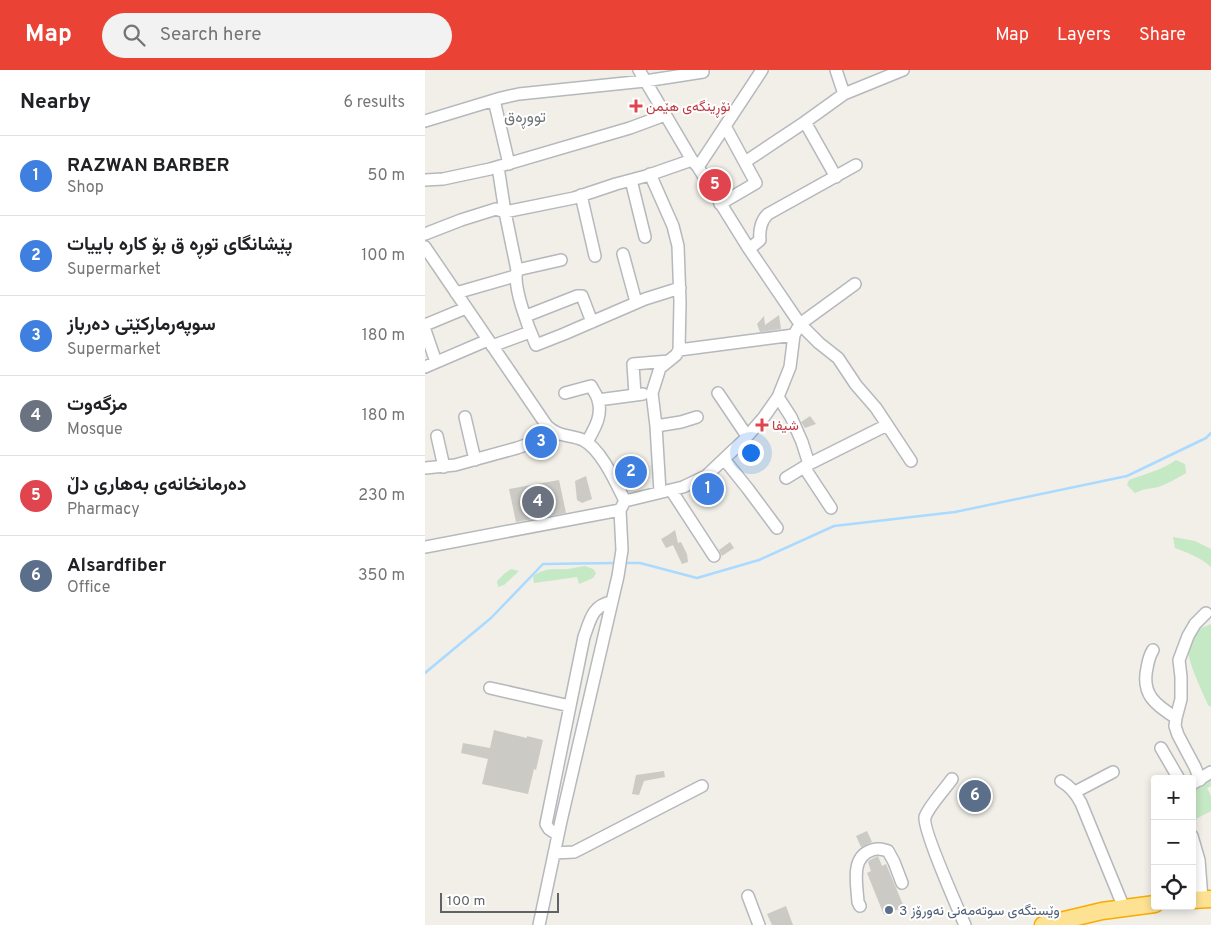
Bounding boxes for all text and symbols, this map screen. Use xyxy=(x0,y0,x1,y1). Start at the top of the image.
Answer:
search box xyxy=(102,13,452,58)
text: Map xyxy=(25,20,72,50)
icon: search xyxy=(120,21,148,49)
text: Search here xyxy=(160,23,261,47)
text: Map xyxy=(995,24,1029,47)
text: Layers xyxy=(1057,24,1111,47)
text: Share xyxy=(1139,24,1186,47)
text: Nearby xyxy=(20,89,91,116)
text: 6 results xyxy=(343,93,405,113)
place label: نۆڕینگەی هێمن xyxy=(646,99,731,118)
marker: نۆڕینگەی هێمن xyxy=(630,100,642,112)
district label: تووڕەق xyxy=(504,108,546,129)
text: RAZWAN BARBER xyxy=(67,154,230,178)
text: 1 xyxy=(33,166,39,186)
text: 50 m xyxy=(368,166,405,186)
pin: 5 xyxy=(699,166,731,204)
text: Shop xyxy=(67,178,104,198)
text: پێشانگای توڕه ق بۆ کاره باییات xyxy=(67,233,292,257)
text: 2 xyxy=(31,246,41,266)
text: 100 m xyxy=(361,246,405,266)
text: Supermarket xyxy=(67,260,161,280)
text: سوپەرمارکێتی دەرباز xyxy=(67,313,216,337)
text: 3 xyxy=(31,326,41,346)
text: 180 m xyxy=(362,326,405,346)
text: Supermarket xyxy=(67,340,161,360)
text: مزگه‌وت xyxy=(67,393,128,417)
text: 4 xyxy=(31,406,41,426)
text: 180 m xyxy=(362,406,405,426)
place label: شیفا xyxy=(772,418,799,435)
marker: شیفا xyxy=(756,419,768,431)
text: Mosque xyxy=(67,420,123,440)
pin: 3 xyxy=(525,423,557,461)
your location xyxy=(738,440,764,466)
pin: 2 xyxy=(615,453,647,491)
pin: 1 xyxy=(692,470,724,508)
text: دەرمانخانەی بەهاری دڵ xyxy=(67,473,247,497)
pin: 4 xyxy=(522,483,554,521)
text: 5 xyxy=(31,486,41,506)
text: 230 m xyxy=(358,486,405,506)
text: Pharmacy xyxy=(67,500,140,520)
text: Alsardfiber xyxy=(67,554,166,578)
text: 6 xyxy=(31,566,41,586)
text: 350 m xyxy=(358,566,405,586)
text: Office xyxy=(67,578,110,598)
map controls xyxy=(1151,775,1196,910)
button: + xyxy=(1151,775,1196,820)
pin: 6 xyxy=(959,777,991,815)
button: − xyxy=(1151,820,1196,865)
button: locate xyxy=(1151,865,1196,910)
scale bar xyxy=(440,890,559,913)
text: 100 m xyxy=(447,893,485,910)
place label: وێستگەی سوتەمەنی نەورۆز 3 xyxy=(899,903,1060,920)
marker: وێستگەی سوتەمەنی نەورۆز 3 xyxy=(883,904,895,916)

